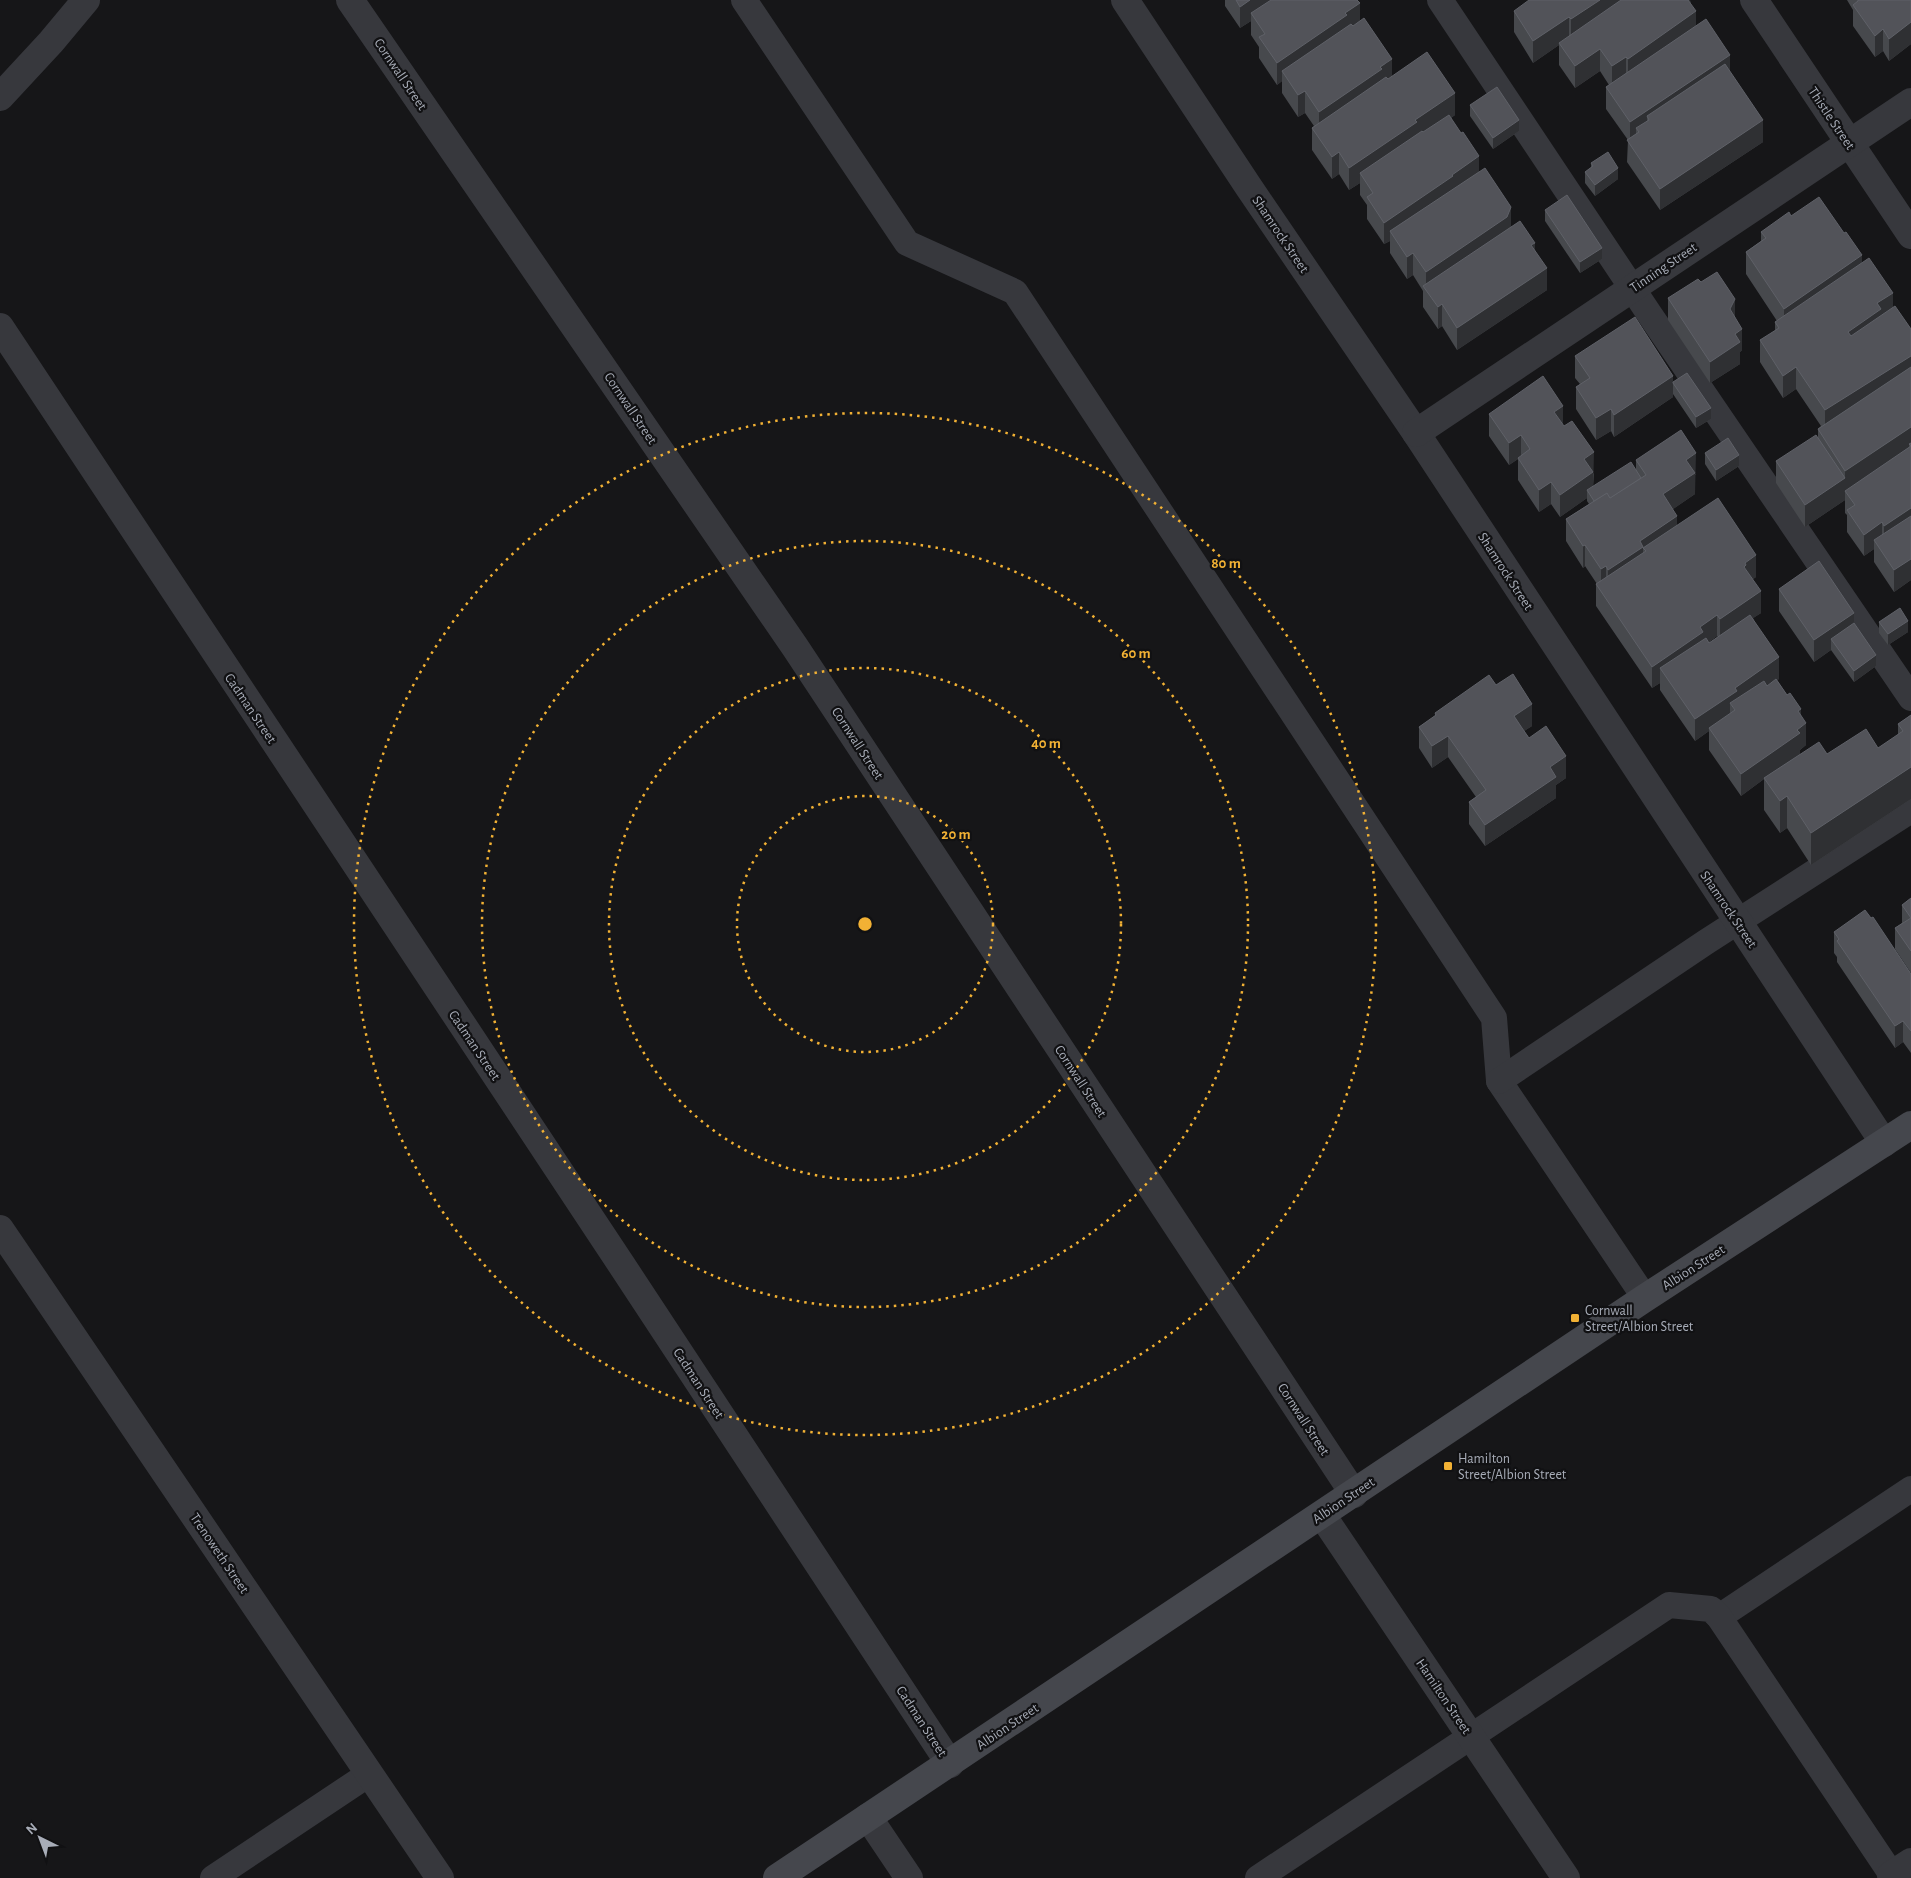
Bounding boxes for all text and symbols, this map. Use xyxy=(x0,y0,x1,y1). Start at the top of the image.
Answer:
street label: Cornwall Street xyxy=(371,36,429,113)
street label: Thistle Street xyxy=(1805,85,1857,153)
street label: Shamrock Street xyxy=(1249,194,1311,276)
street label: Tinning Street xyxy=(1628,240,1700,295)
street label: Cornwall Street xyxy=(601,370,659,447)
street label: Shamrock Street xyxy=(1475,530,1536,613)
text: 80 m xyxy=(1211,556,1241,571)
text: 60 m xyxy=(1121,646,1151,661)
street label: Cadman Street xyxy=(222,671,279,746)
street label: Cornwall Street xyxy=(829,705,886,783)
text: 40 m xyxy=(1031,736,1061,751)
text: 20 m xyxy=(941,827,971,842)
street label: Shamrock Street xyxy=(1697,869,1759,951)
centre of rings xyxy=(856,915,874,933)
street label: Cadman Street xyxy=(446,1008,503,1083)
street label: Cornwall Street xyxy=(1052,1043,1109,1121)
street label: Albion Street xyxy=(1660,1242,1728,1293)
place label: Cornwall Street/Albion Street xyxy=(1585,1304,1694,1334)
marker: Cornwall Street/Albion Street xyxy=(1569,1312,1581,1324)
street label: Cadman Street xyxy=(670,1346,726,1422)
street label: Cornwall Street xyxy=(1275,1381,1332,1459)
place label: Hamilton Street/Albion Street xyxy=(1458,1452,1567,1482)
marker: Hamilton Street/Albion Street xyxy=(1442,1460,1454,1472)
street label: Albion Street xyxy=(1310,1475,1377,1527)
street label: Trenoweth Street xyxy=(187,1511,251,1597)
street label: Hamilton Street xyxy=(1413,1657,1474,1737)
street label: Cadman Street xyxy=(893,1684,949,1760)
street label: Albion Street xyxy=(974,1701,1041,1753)
north arrow xyxy=(15,1813,65,1863)
text: N xyxy=(24,1821,40,1838)

